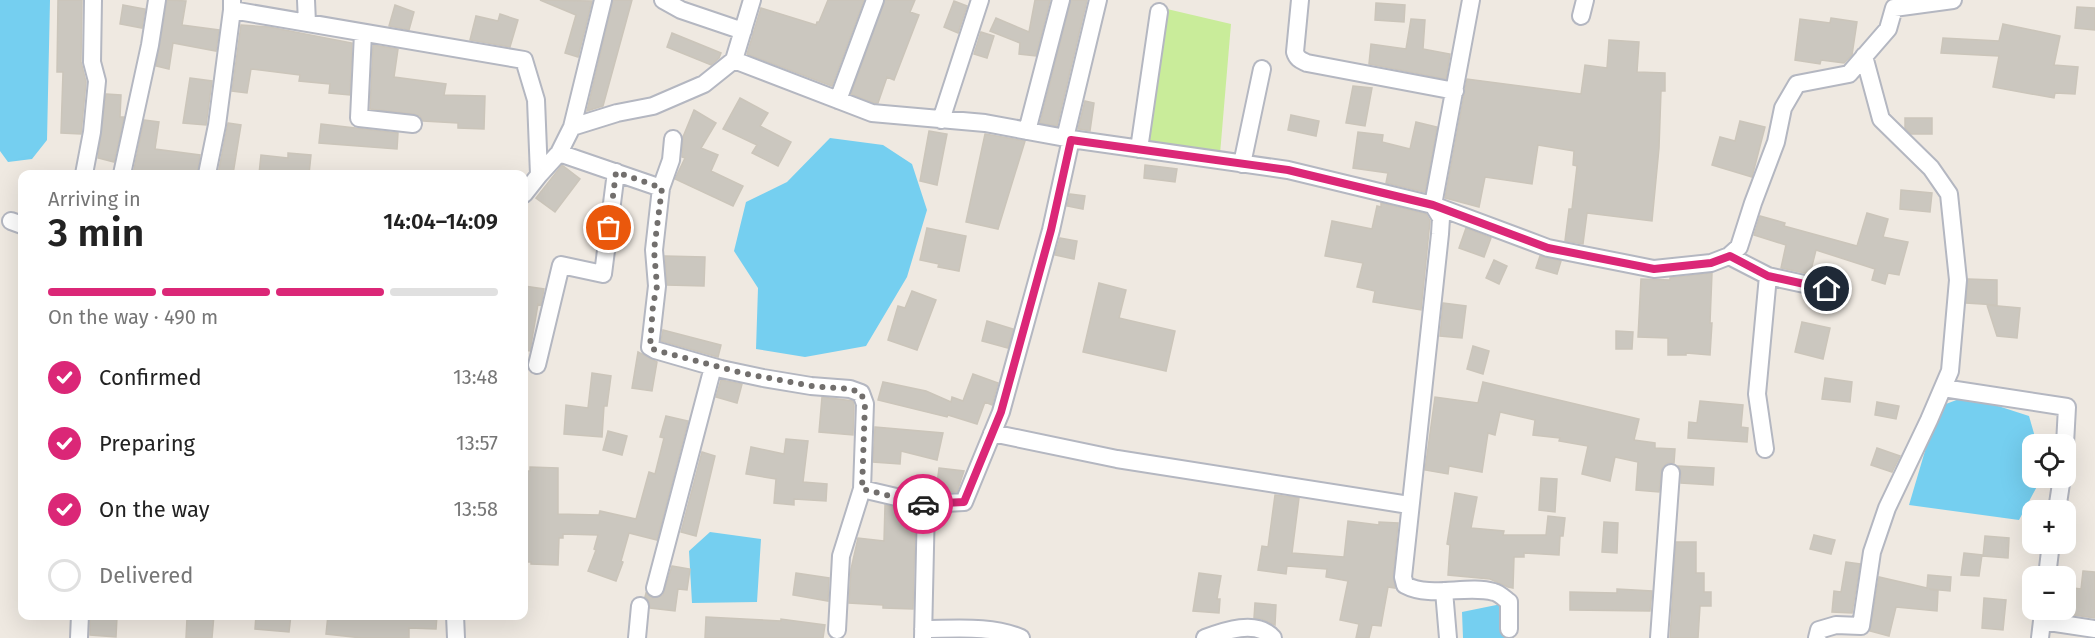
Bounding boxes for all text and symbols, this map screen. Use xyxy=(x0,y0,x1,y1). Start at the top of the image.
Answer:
text: Arriving in xyxy=(48,187,141,211)
pin xyxy=(583,202,634,253)
text: 14:04–14:09 xyxy=(383,208,498,235)
text: 3 min xyxy=(48,210,144,256)
icon: bag xyxy=(592,211,625,244)
pin xyxy=(1801,263,1852,314)
icon: home xyxy=(1810,272,1843,305)
text: On the way · 490 m xyxy=(48,305,218,329)
icon: check xyxy=(48,361,81,394)
text: Confirmed xyxy=(99,364,202,391)
text: 13:48 xyxy=(453,365,498,389)
icon: check xyxy=(48,427,81,460)
text: Preparing xyxy=(99,430,195,457)
text: 13:57 xyxy=(456,431,498,455)
map controls xyxy=(2022,434,2076,620)
button: locate xyxy=(2022,434,2076,488)
courier xyxy=(893,474,953,534)
icon: car xyxy=(907,488,940,521)
icon: check xyxy=(48,493,81,526)
text: On the way xyxy=(99,496,210,523)
text: 13:58 xyxy=(453,497,498,521)
button: + xyxy=(2022,500,2076,554)
text: Delivered xyxy=(99,562,194,589)
button: − xyxy=(2022,566,2076,620)

